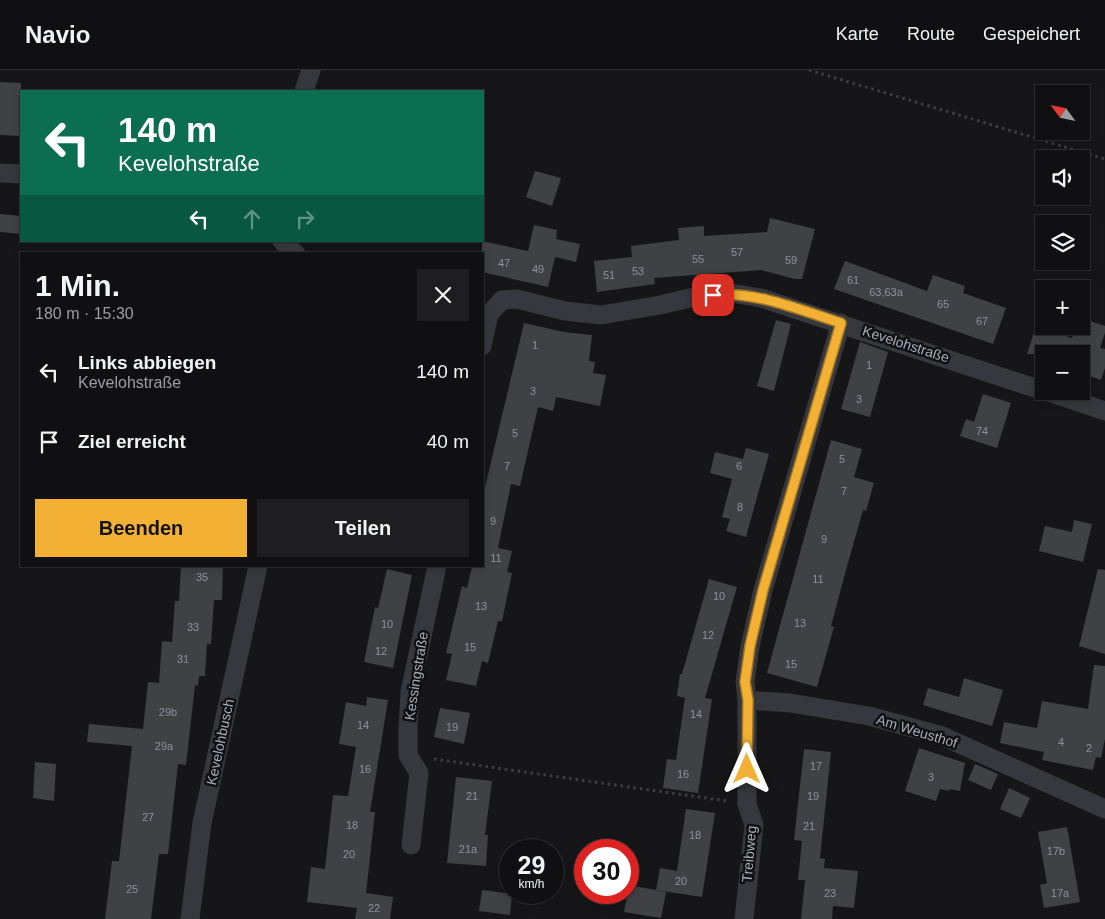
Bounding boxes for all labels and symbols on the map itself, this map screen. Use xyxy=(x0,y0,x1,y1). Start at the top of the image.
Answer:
north arrow xyxy=(1035,85,1090,140)
house number: 57 xyxy=(731,246,743,258)
house number: 55 xyxy=(692,253,704,265)
house number: 59 xyxy=(785,254,797,266)
house number: 47 xyxy=(498,257,510,269)
house number: 49 xyxy=(532,263,544,275)
house number: 53 xyxy=(632,265,644,277)
house number: 51 xyxy=(603,269,615,281)
pin xyxy=(692,274,734,316)
house number: 61 xyxy=(847,274,859,286)
house number: 63,63a xyxy=(869,286,904,298)
house number: 65 xyxy=(937,298,949,310)
house number: 67 xyxy=(976,315,988,327)
street label: Kevelohstraße xyxy=(861,322,952,366)
house number: 1 xyxy=(532,339,538,351)
house number: 1 xyxy=(866,359,872,371)
house number: 3 xyxy=(530,385,536,397)
house number: 3 xyxy=(856,393,862,405)
house number: 74 xyxy=(976,425,988,437)
house number: 5 xyxy=(512,427,518,439)
house number: 5 xyxy=(839,453,845,465)
house number: 7 xyxy=(504,460,510,472)
house number: 6 xyxy=(736,460,742,472)
house number: 7 xyxy=(841,485,847,497)
house number: 8 xyxy=(737,501,743,513)
house number: 9 xyxy=(490,515,496,527)
house number: 9 xyxy=(821,533,827,545)
house number: 11 xyxy=(490,552,502,564)
house number: 35 xyxy=(196,571,208,583)
house number: 11 xyxy=(812,573,824,585)
house number: 10 xyxy=(713,590,725,602)
house number: 13 xyxy=(475,600,487,612)
house number: 13 xyxy=(794,617,806,629)
house number: 10 xyxy=(381,618,393,630)
house number: 33 xyxy=(187,621,199,633)
house number: 12 xyxy=(702,629,714,641)
street label: Kessingstraße xyxy=(401,630,431,721)
house number: 15 xyxy=(464,641,476,653)
house number: 12 xyxy=(375,645,387,657)
house number: 31 xyxy=(177,653,189,665)
house number: 15 xyxy=(785,658,797,670)
street label: Kevelohbusch xyxy=(203,697,237,787)
house number: 29b xyxy=(159,706,177,718)
house number: 14 xyxy=(690,708,702,720)
street label: Am Weusthof xyxy=(875,711,959,751)
house number: 14 xyxy=(357,719,369,731)
house number: 19 xyxy=(446,721,458,733)
house number: 4 xyxy=(1058,736,1064,748)
house number: 29a xyxy=(155,740,174,752)
position arrow xyxy=(720,742,772,794)
house number: 2 xyxy=(1086,742,1092,754)
house number: 17 xyxy=(810,760,822,772)
house number: 16 xyxy=(359,763,371,775)
house number: 16 xyxy=(677,768,689,780)
house number: 3 xyxy=(928,771,934,783)
house number: 21 xyxy=(466,790,478,802)
house number: 19 xyxy=(807,790,819,802)
house number: 27 xyxy=(142,811,154,823)
house number: 18 xyxy=(346,819,358,831)
house number: 21 xyxy=(803,820,815,832)
street label: Treibweg xyxy=(739,825,759,883)
house number: 18 xyxy=(689,829,701,841)
speed limit sign: 30 xyxy=(574,839,639,904)
house number: 21a xyxy=(459,843,478,855)
house number: 17b xyxy=(1047,845,1065,857)
house number: 20 xyxy=(343,848,355,860)
house number: 20 xyxy=(675,875,687,887)
house number: 25 xyxy=(126,883,138,895)
house number: 23 xyxy=(824,887,836,899)
house number: 17a xyxy=(1051,887,1070,899)
house number: 22 xyxy=(368,902,380,914)

